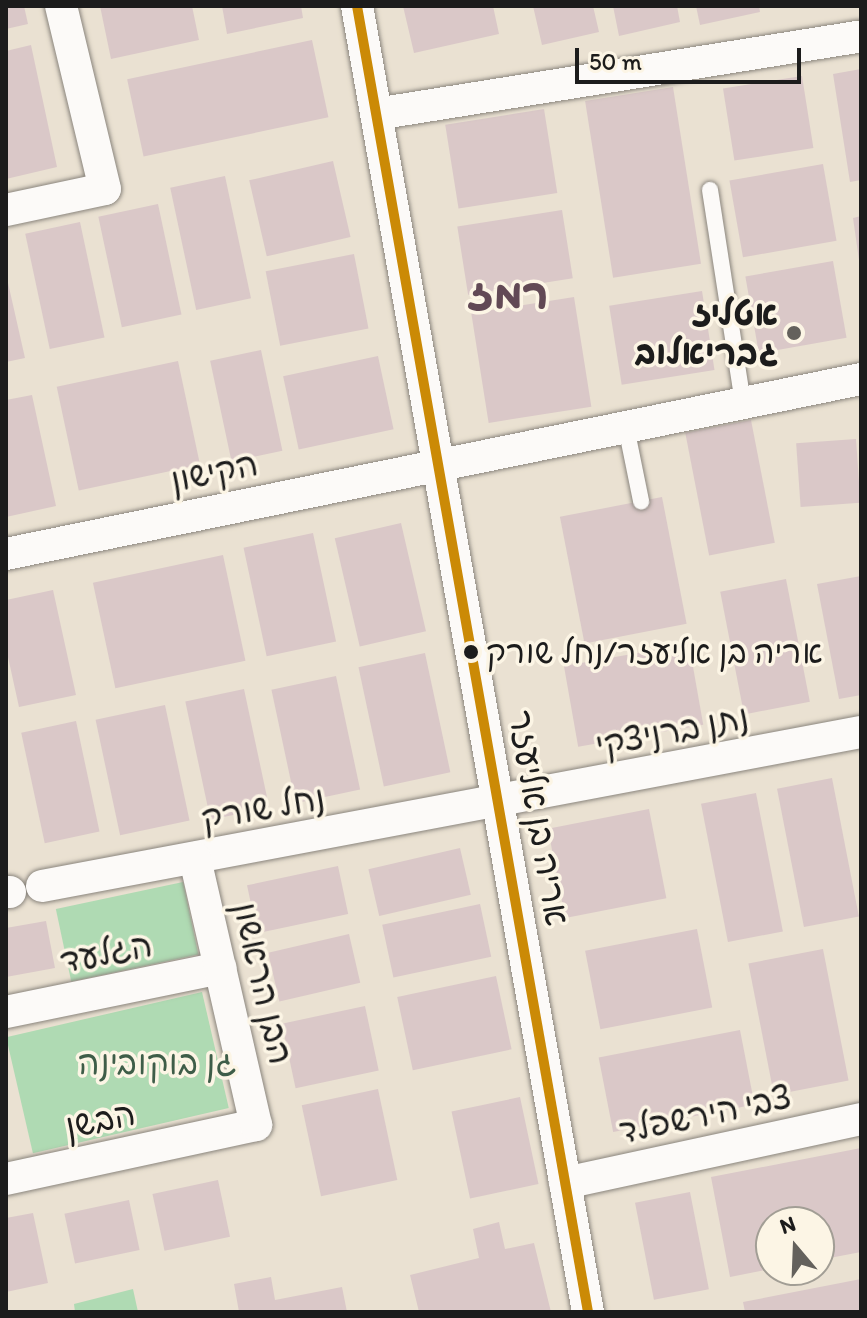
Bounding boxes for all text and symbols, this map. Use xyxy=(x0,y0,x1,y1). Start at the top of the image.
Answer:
scale bar xyxy=(579,32,805,82)
text: 50 m xyxy=(589,47,642,76)
district label: רמז xyxy=(468,269,548,319)
place label: אטליז גבריאלוב xyxy=(635,293,778,372)
marker: אטליז גבריאלוב xyxy=(785,324,803,342)
street label: הקישון xyxy=(166,443,262,501)
place label: אריה בן אליעזר/נחל שורק xyxy=(486,633,823,671)
marker: אריה בן אליעזר/נחל שורק xyxy=(463,644,479,660)
street label: נתן ברניצקי xyxy=(592,696,752,766)
street label: אריה בן אליעזר xyxy=(500,707,578,929)
street label: נחל שורק xyxy=(198,777,328,839)
street label: הבן הראשון xyxy=(225,898,301,1068)
street label: הגלעד xyxy=(56,924,156,982)
park label: גן בוקובינה xyxy=(77,1043,237,1083)
street label: צבי הירשפלד xyxy=(615,1076,795,1152)
street label: הבשן xyxy=(61,1093,139,1147)
north arrow xyxy=(755,1206,835,1286)
text: N xyxy=(776,1210,799,1240)

